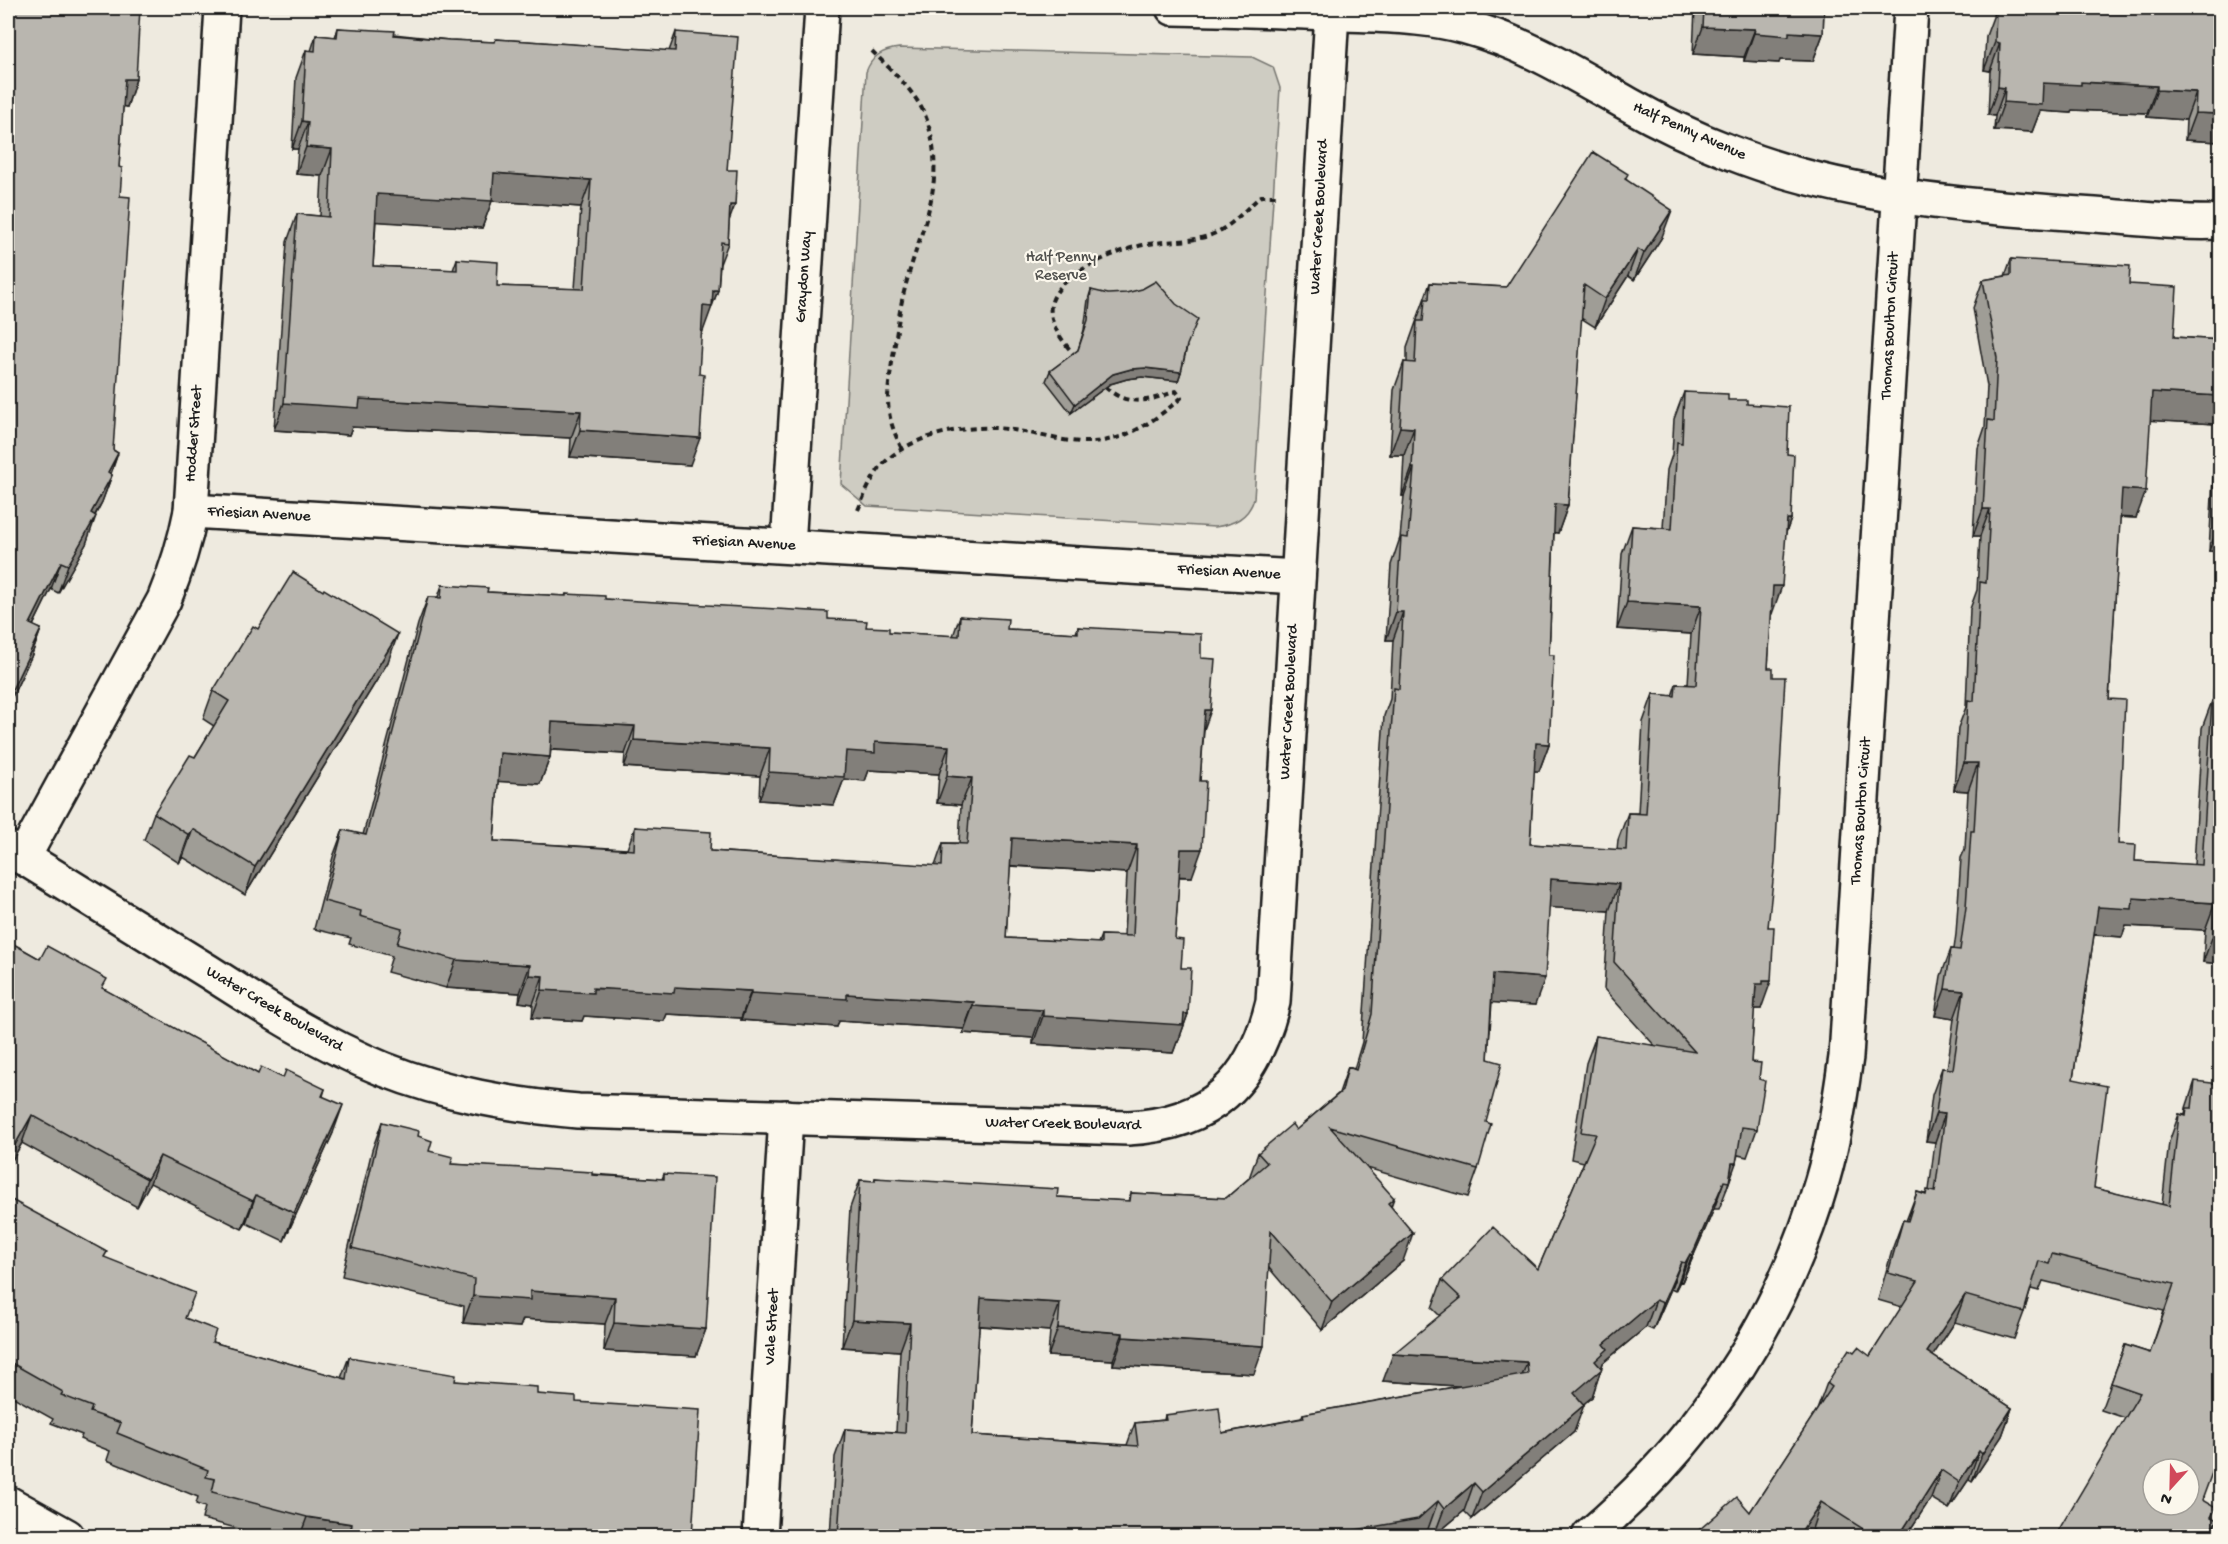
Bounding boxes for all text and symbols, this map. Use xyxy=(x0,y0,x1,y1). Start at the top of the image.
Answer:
street label: Half Penny Avenue xyxy=(1629,98,1749,166)
street label: Water Creek Boulevard xyxy=(1306,137,1334,295)
street label: Graydon Way xyxy=(792,230,818,324)
park label: Half Penny Reserve xyxy=(1026,249,1096,286)
street label: Thomas Boulton Circuit xyxy=(1878,250,1904,401)
street label: Hodder Street xyxy=(182,384,208,483)
street label: Friesian Avenue xyxy=(206,503,312,527)
street label: Friesian Avenue xyxy=(691,532,797,556)
street label: Friesian Avenue xyxy=(1176,561,1282,585)
street label: Water Creek Boulevard xyxy=(1276,622,1304,780)
street label: Thomas Boulton Circuit xyxy=(1847,735,1877,886)
street label: Water Creek Boulevard xyxy=(202,963,347,1058)
street label: Water Creek Boulevard xyxy=(985,1114,1142,1136)
street label: Vale Street xyxy=(761,1287,785,1366)
north arrow xyxy=(2141,1457,2201,1517)
text: N xyxy=(2158,1487,2175,1508)

